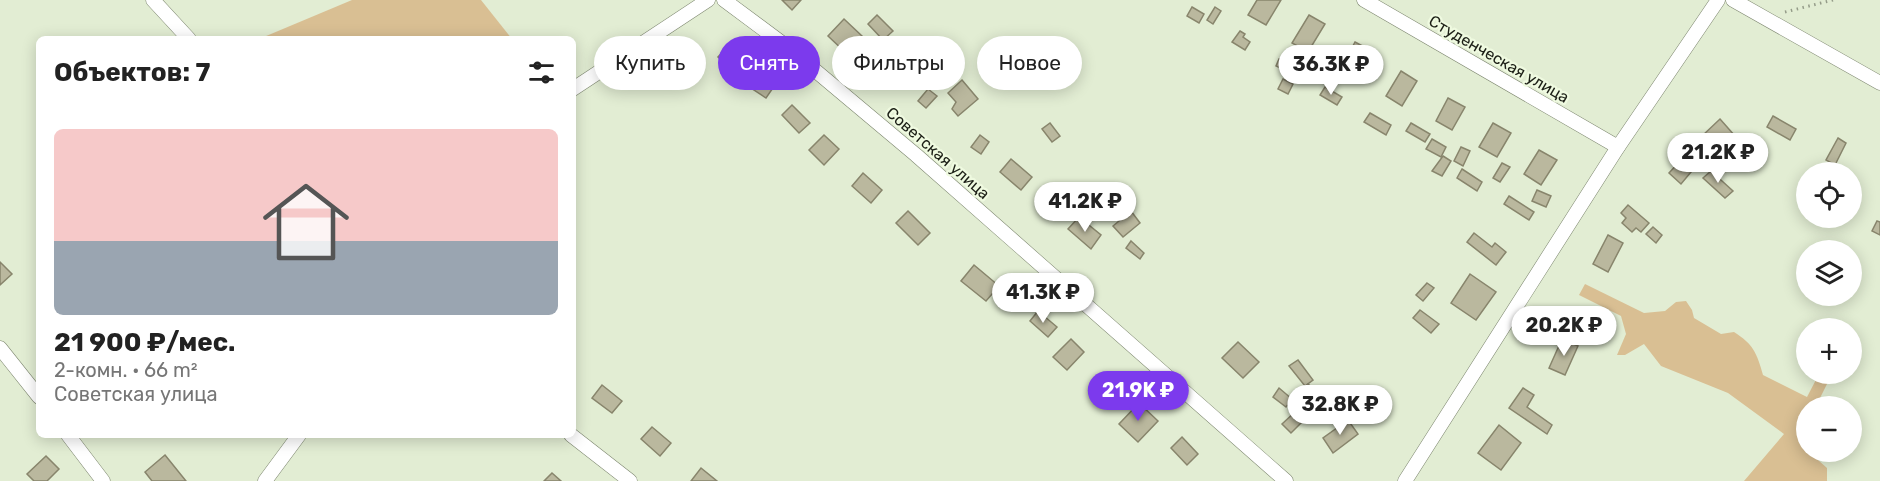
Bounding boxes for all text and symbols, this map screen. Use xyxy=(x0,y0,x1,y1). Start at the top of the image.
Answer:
street label: Студенческая улица xyxy=(1426,11,1572,107)
chip: Купить xyxy=(594,36,706,90)
chip: Снять xyxy=(718,36,820,90)
chip: Фильтры xyxy=(832,36,965,90)
chip: Новое xyxy=(977,36,1082,90)
pin: 36.3K ₽ xyxy=(1276,45,1386,96)
text: 36.3K ₽ xyxy=(1293,52,1369,76)
icon: filters xyxy=(525,56,558,89)
text: Объектов: 7 xyxy=(54,57,210,88)
street label: Советская улица xyxy=(882,103,994,203)
pin: 21.2K ₽ xyxy=(1663,133,1773,184)
text: 21.2K ₽ xyxy=(1681,140,1755,164)
map controls xyxy=(1796,162,1862,462)
button: locate xyxy=(1796,162,1862,228)
icon: home xyxy=(252,168,360,276)
pin: 41.2K ₽ xyxy=(1030,182,1140,233)
text: 41.2K ₽ xyxy=(1048,189,1122,213)
button: layers xyxy=(1796,240,1862,306)
pin: 41.3K ₽ xyxy=(988,273,1098,324)
text: 41.3K ₽ xyxy=(1006,280,1080,304)
pin: 20.2K ₽ xyxy=(1509,306,1619,357)
text: 20.2K ₽ xyxy=(1526,313,1603,337)
button: + xyxy=(1796,318,1862,384)
text: 21 900 ₽/мес. xyxy=(54,327,235,358)
text: 2-комн. · 66 m² xyxy=(54,358,198,382)
pin: 21.9K ₽ xyxy=(1083,371,1193,422)
text: 21.9K ₽ xyxy=(1102,378,1174,402)
text: Советская улица xyxy=(54,382,218,406)
pin: 32.8K ₽ xyxy=(1285,385,1395,436)
text: 32.8K ₽ xyxy=(1301,392,1379,416)
button: − xyxy=(1796,396,1862,462)

